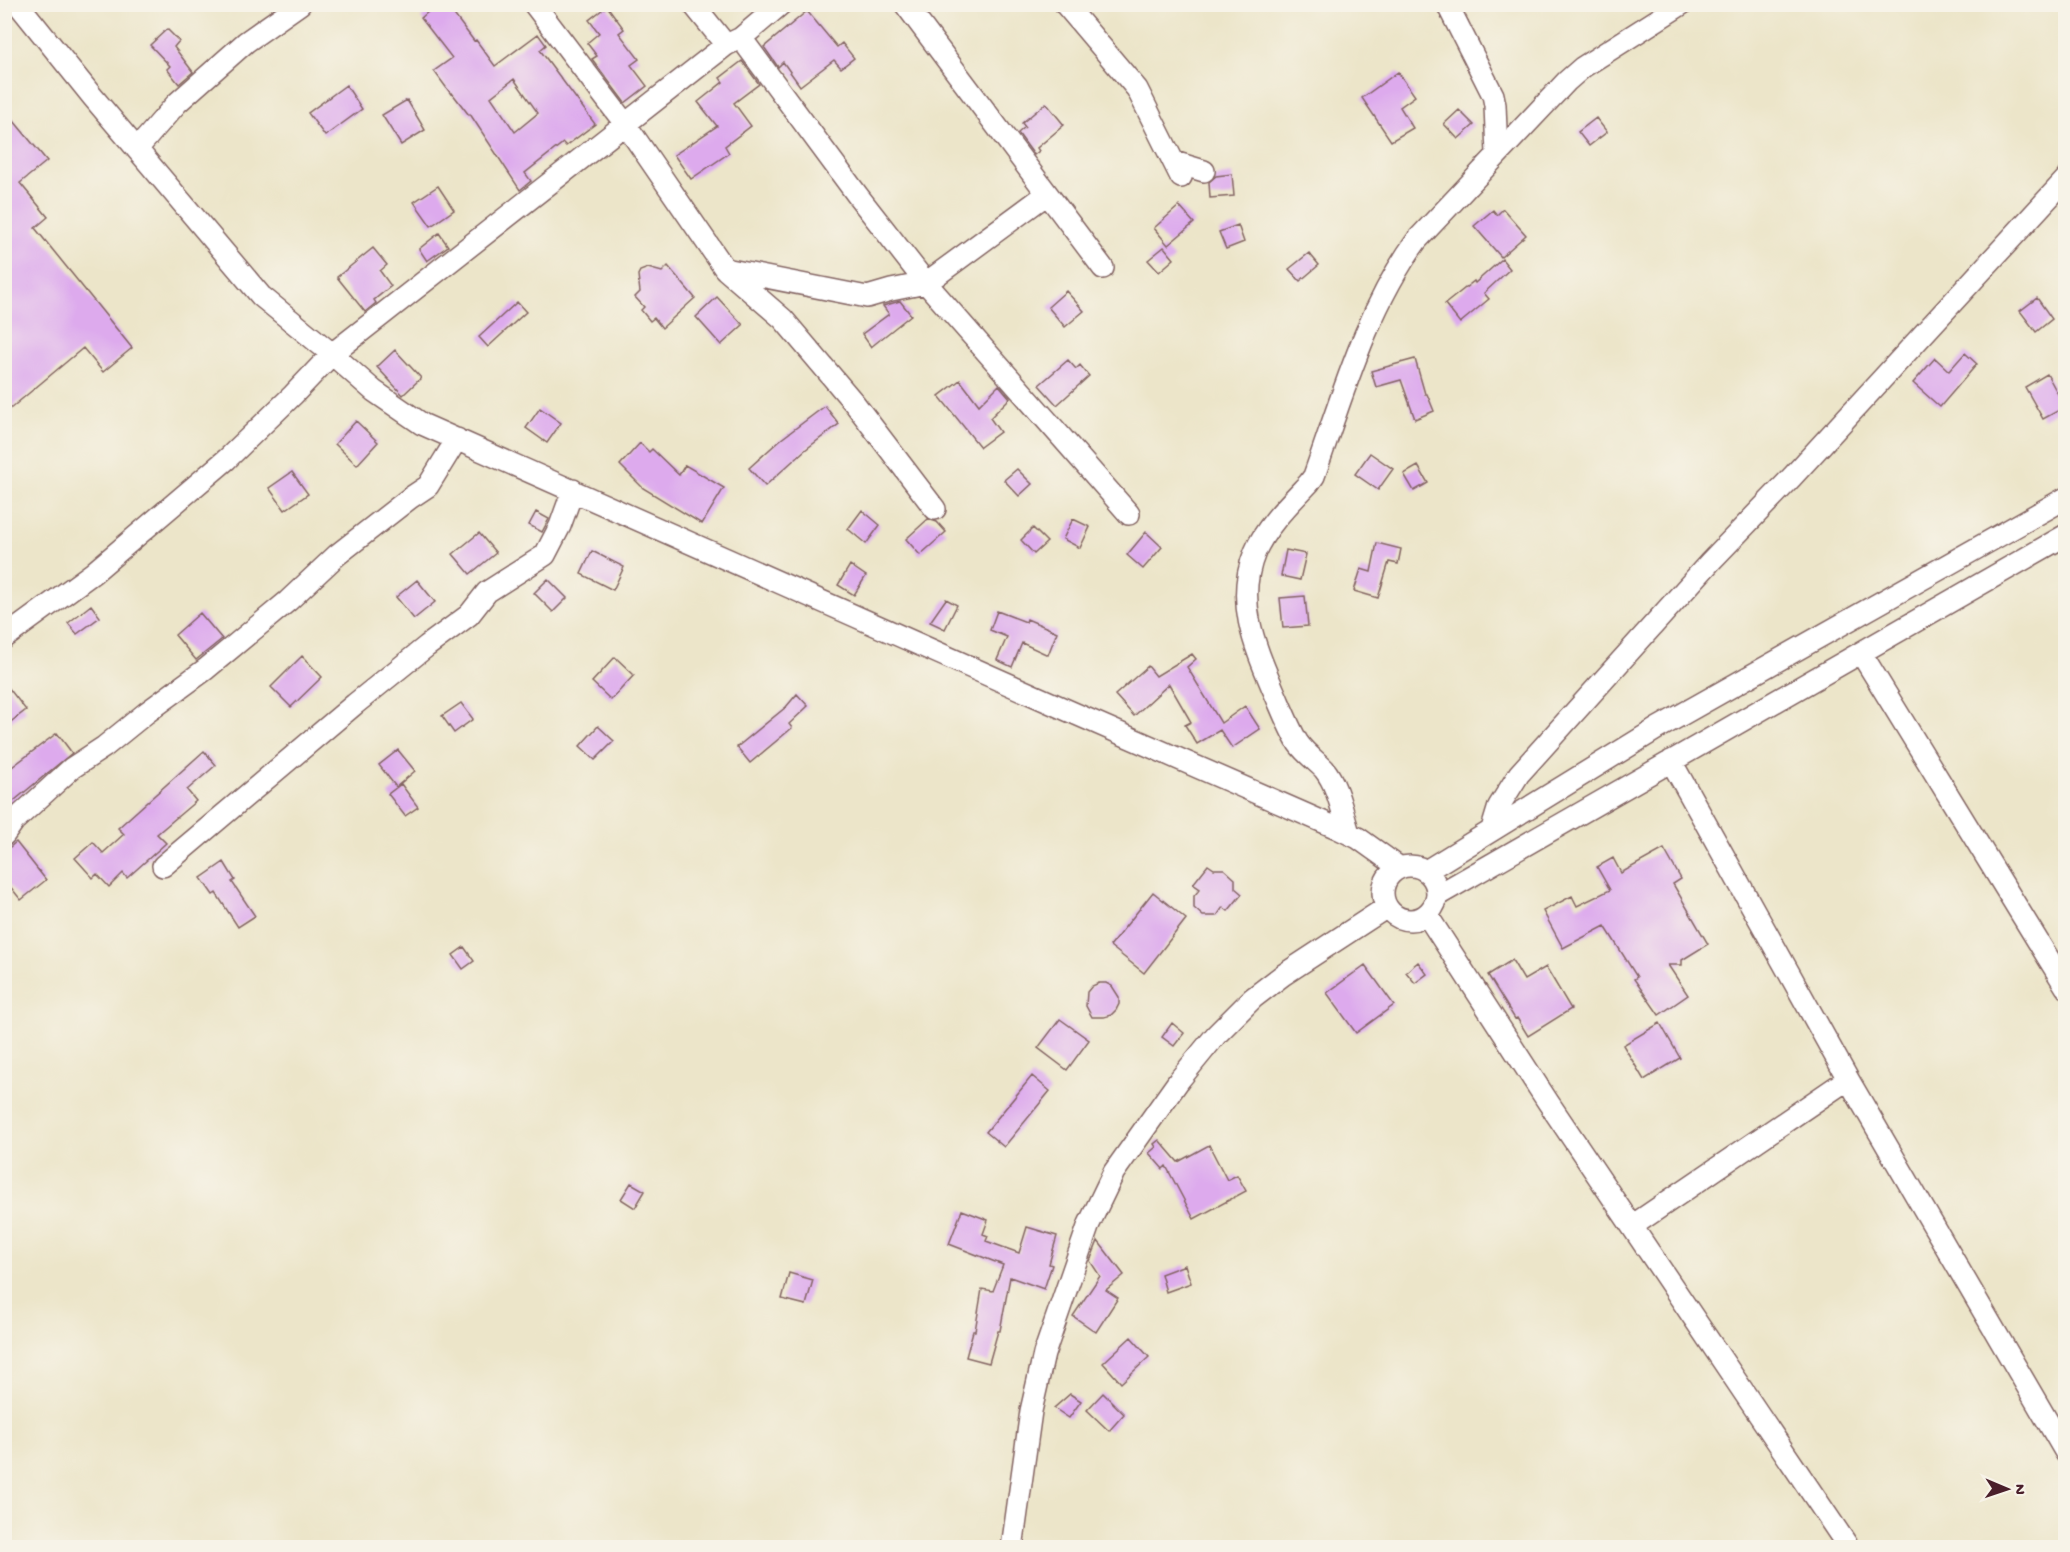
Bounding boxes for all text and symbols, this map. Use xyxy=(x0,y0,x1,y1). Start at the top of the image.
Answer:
north arrow xyxy=(1977,1459,2037,1519)
text: N xyxy=(2009,1484,2028,1496)

